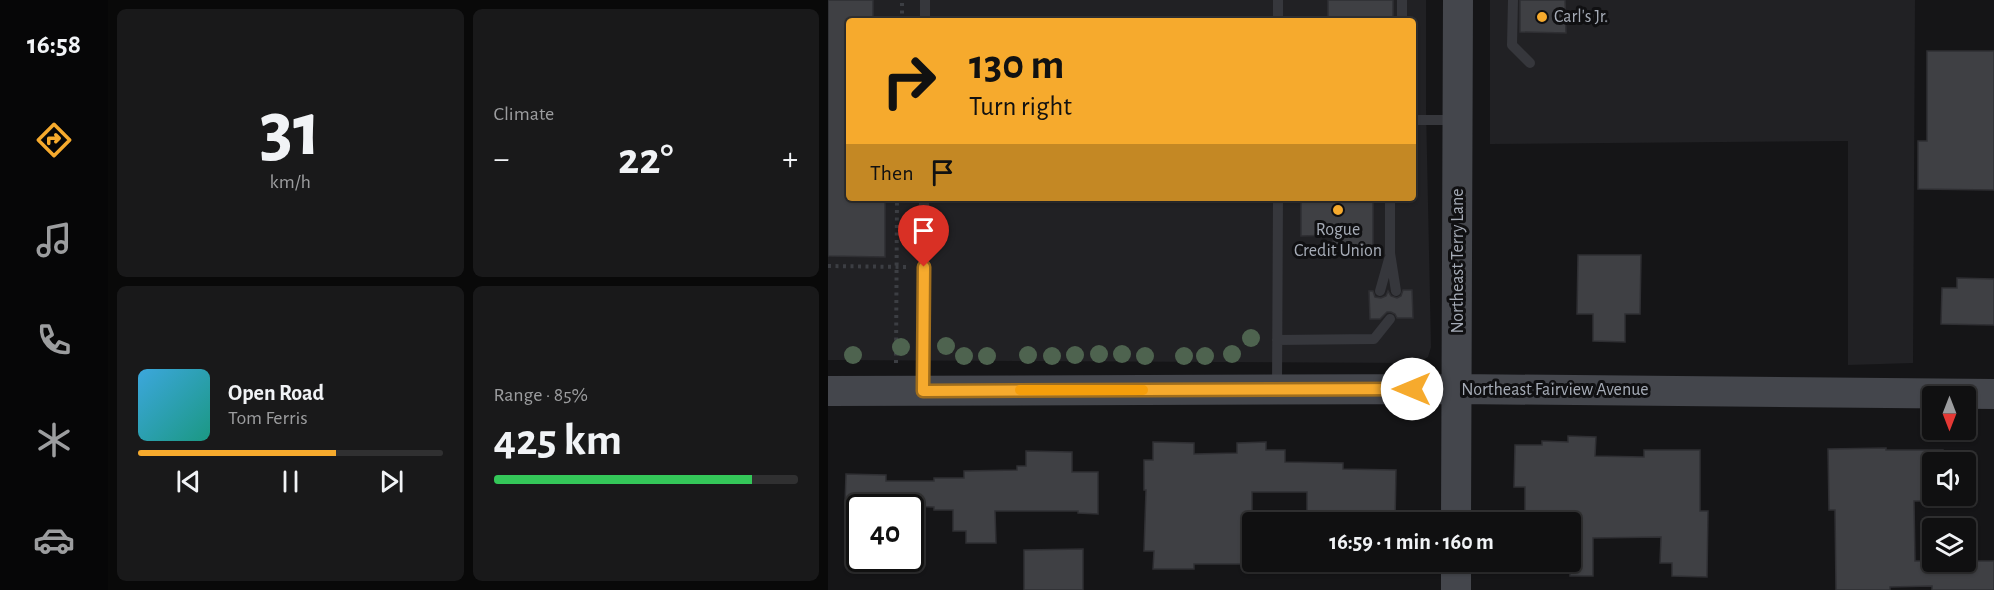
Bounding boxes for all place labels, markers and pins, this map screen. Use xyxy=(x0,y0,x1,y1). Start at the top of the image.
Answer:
place label: Carl's Jr. xyxy=(1554,8,1608,26)
marker: Carl's Jr. xyxy=(1535,10,1549,24)
marker: Rogue Credit Union xyxy=(1331,203,1345,217)
pin xyxy=(898,205,949,267)
place label: Rogue Credit Union xyxy=(1294,221,1382,260)

